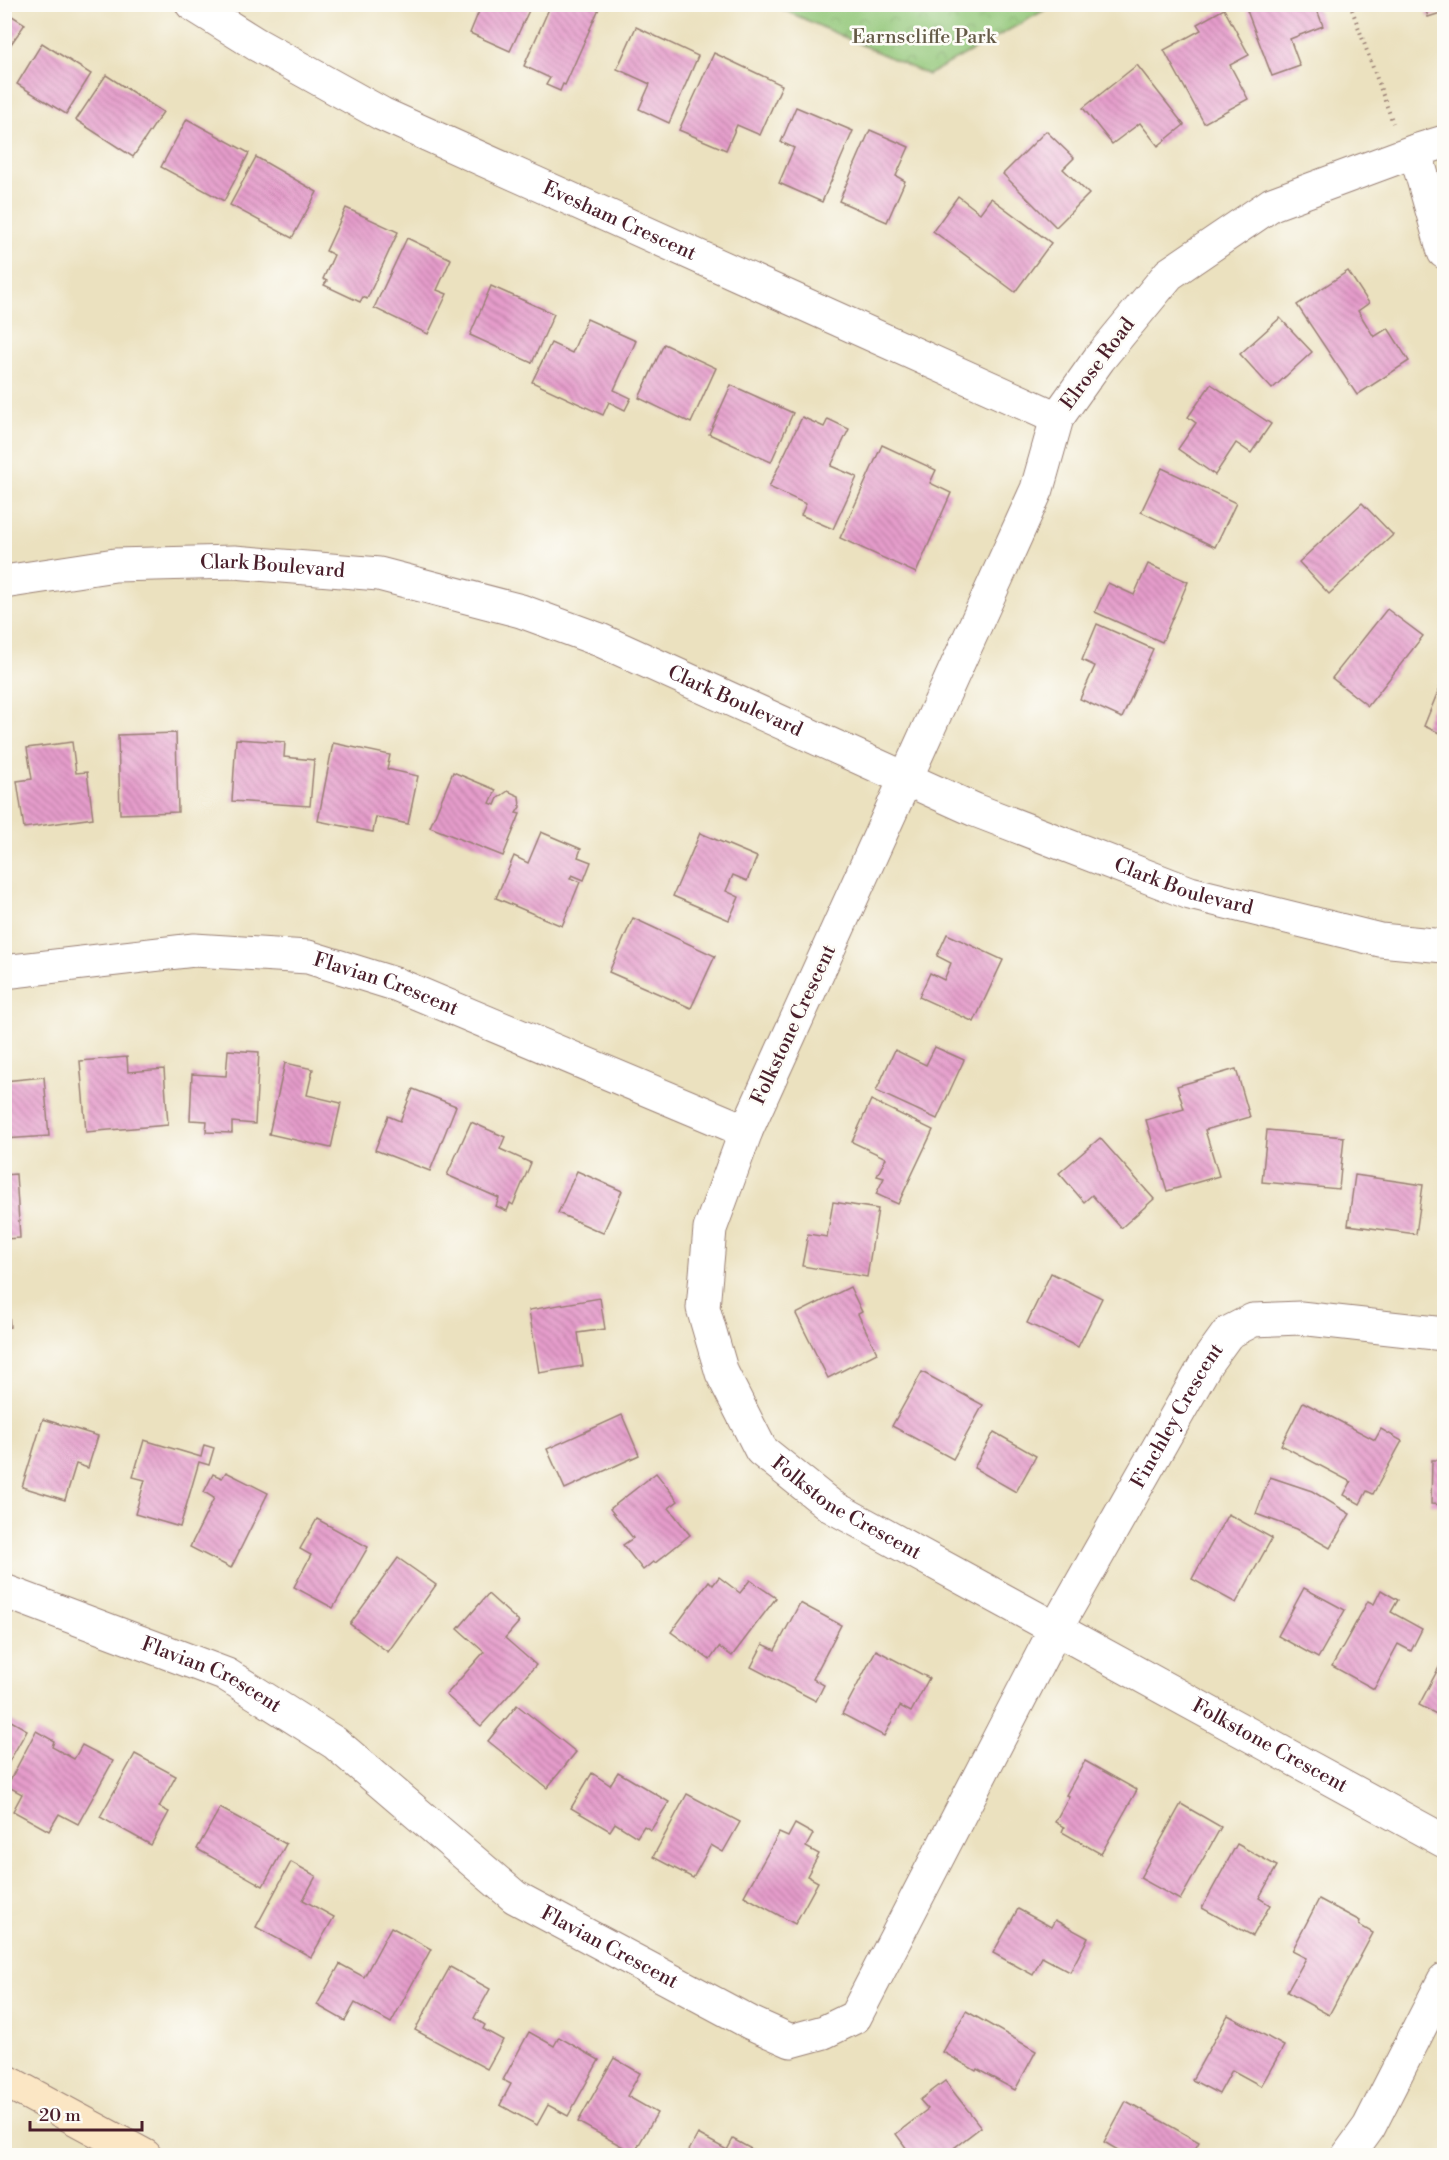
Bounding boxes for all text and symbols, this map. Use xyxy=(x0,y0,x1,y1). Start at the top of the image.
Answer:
park label: Earnscliffe Park xyxy=(852,25,998,50)
street label: Evesham Crescent xyxy=(539,175,700,266)
street label: Elrose Road xyxy=(1055,313,1141,415)
street label: Clark Boulevard xyxy=(200,549,347,584)
street label: Clark Boulevard xyxy=(664,660,807,743)
street label: Clark Boulevard xyxy=(1110,852,1256,921)
street label: Folkstone Crescent xyxy=(746,941,842,1109)
street label: Flavian Crescent xyxy=(310,947,462,1021)
street label: Finchley Crescent xyxy=(1125,1338,1229,1493)
street label: Folkstone Crescent xyxy=(766,1451,926,1565)
street label: Flavian Crescent xyxy=(138,1631,286,1718)
street label: Folkstone Crescent xyxy=(1188,1693,1352,1798)
street label: Flavian Crescent xyxy=(537,1901,683,1994)
scale bar xyxy=(30,2094,142,2132)
text: 20 m xyxy=(39,2104,81,2127)

